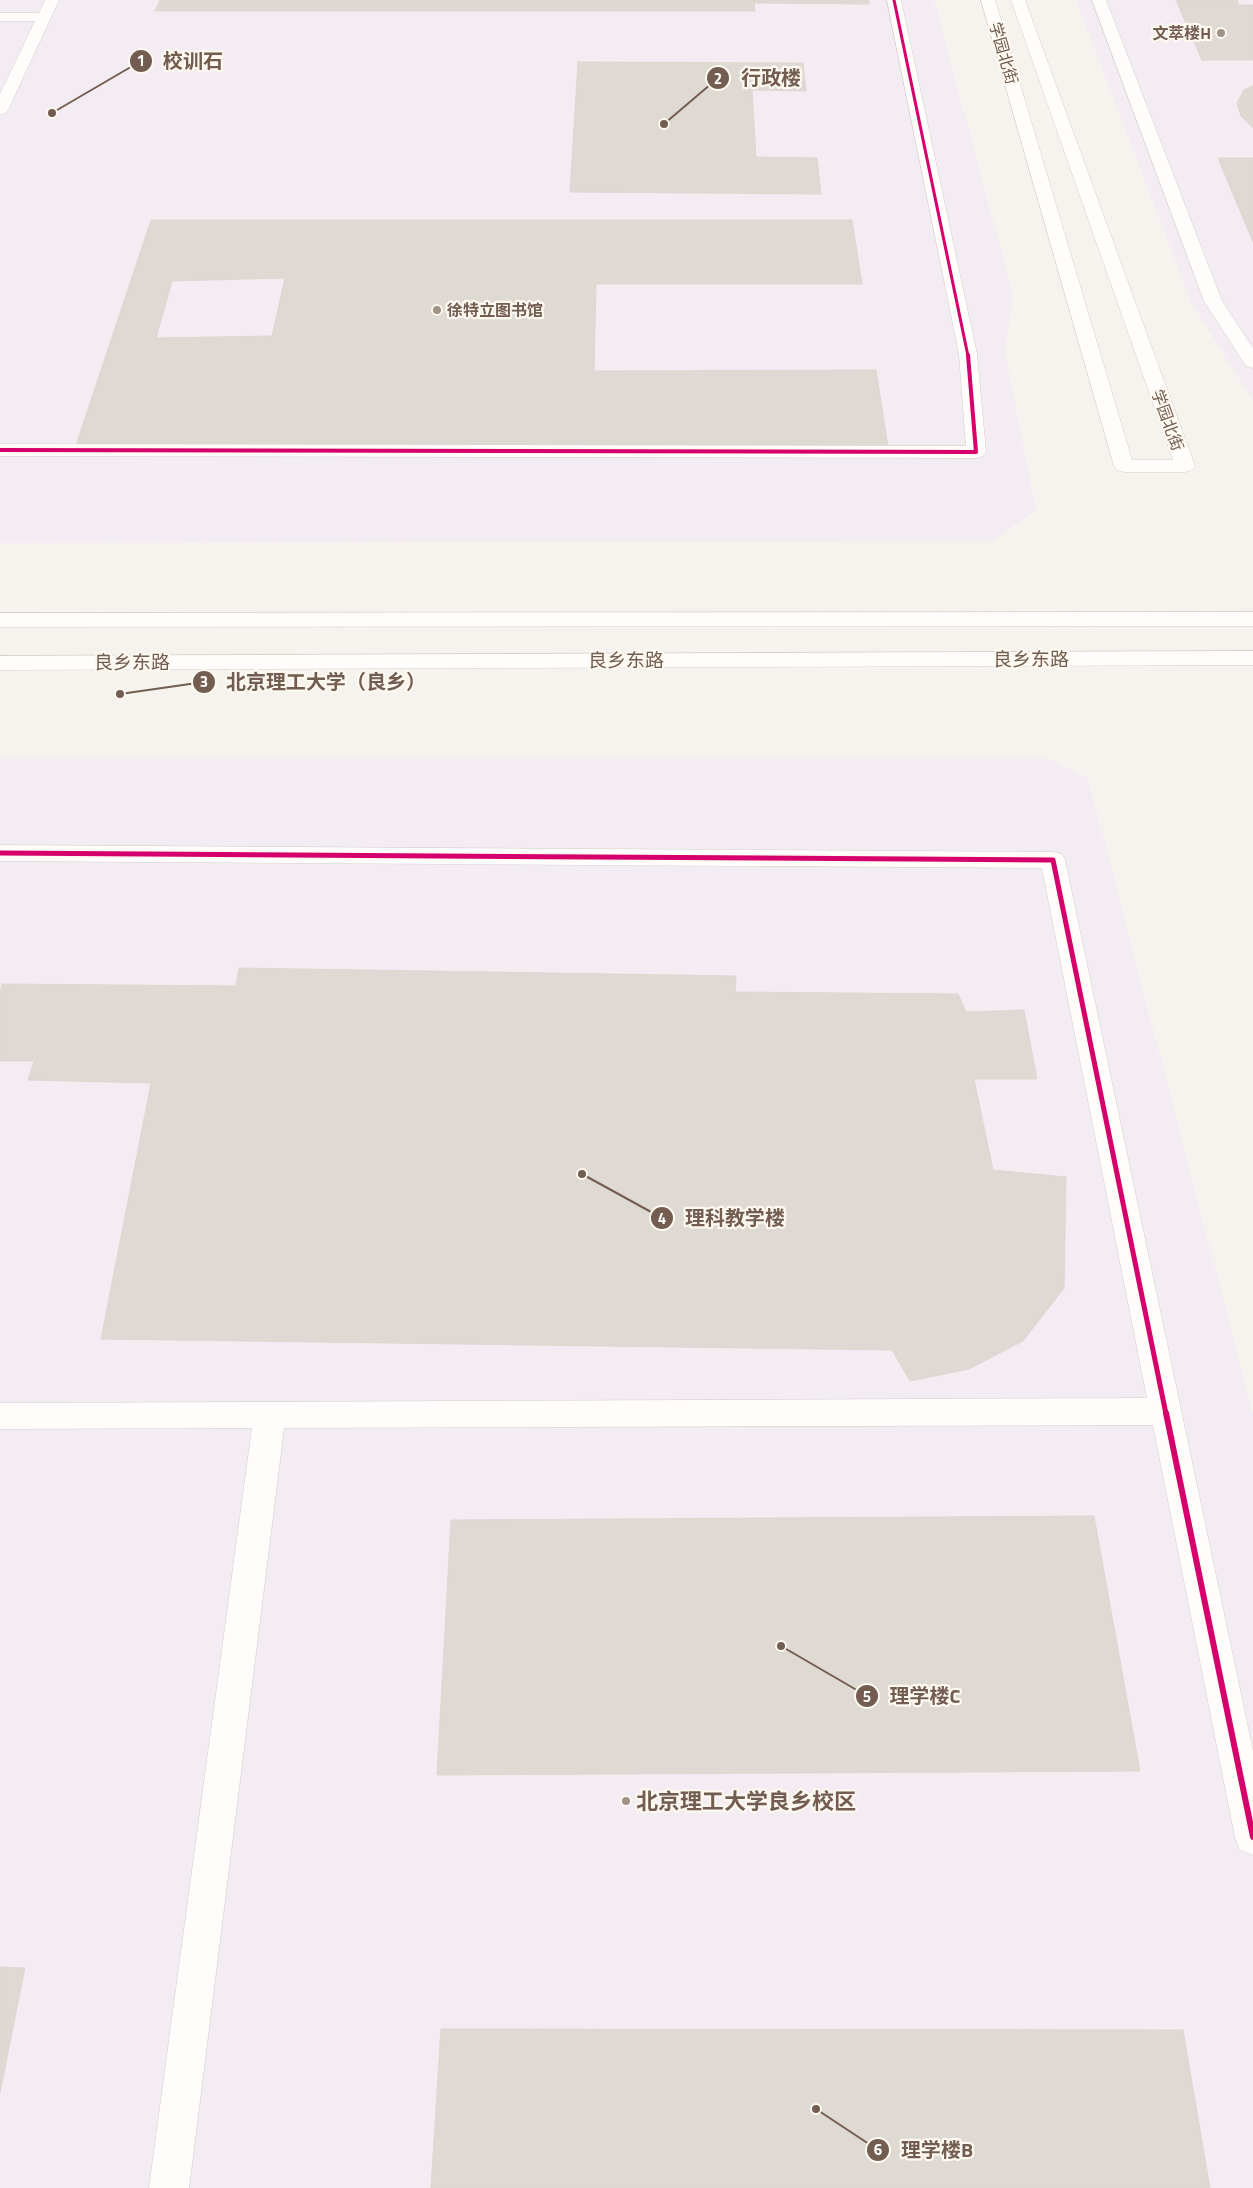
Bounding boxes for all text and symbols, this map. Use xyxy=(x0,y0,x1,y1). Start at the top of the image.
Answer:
street label: 学园北街 xyxy=(984,19,1024,87)
place label: 文萃楼H xyxy=(1152,21,1211,45)
marker: 文萃楼H xyxy=(1215,27,1227,39)
callout: 校训石 xyxy=(128,43,233,78)
text: 校训石 xyxy=(163,45,223,76)
text: 1 xyxy=(137,49,145,72)
callout: 行政楼 xyxy=(706,61,811,96)
text: 行政楼 xyxy=(741,62,801,93)
text: 2 xyxy=(714,67,722,90)
place label: 徐特立图书馆 xyxy=(447,298,543,322)
marker: 徐特立图书馆 xyxy=(431,304,443,316)
street label: 学园北街 xyxy=(1146,386,1190,454)
street label: 良乡东路 xyxy=(993,644,1069,673)
street label: 良乡东路 xyxy=(588,645,664,674)
street label: 良乡东路 xyxy=(94,647,170,676)
callout: 北京理工大学（良乡） xyxy=(191,664,436,699)
text: 北京理工大学（良乡） xyxy=(226,666,426,697)
text: 3 xyxy=(200,670,208,693)
callout: 理科教学楼 xyxy=(650,1201,795,1236)
text: 理科教学楼 xyxy=(685,1202,785,1233)
text: 4 xyxy=(658,1207,666,1230)
callout: 理学楼C xyxy=(855,1679,971,1714)
text: 理学楼C xyxy=(890,1680,961,1711)
text: 5 xyxy=(863,1685,871,1708)
place label: 北京理工大学良乡校区 xyxy=(636,1784,856,1818)
marker: 北京理工大学良乡校区 xyxy=(620,1795,632,1807)
callout: 理学楼B xyxy=(866,2132,983,2167)
text: 理学楼B xyxy=(901,2134,973,2165)
text: 6 xyxy=(874,2138,882,2161)

